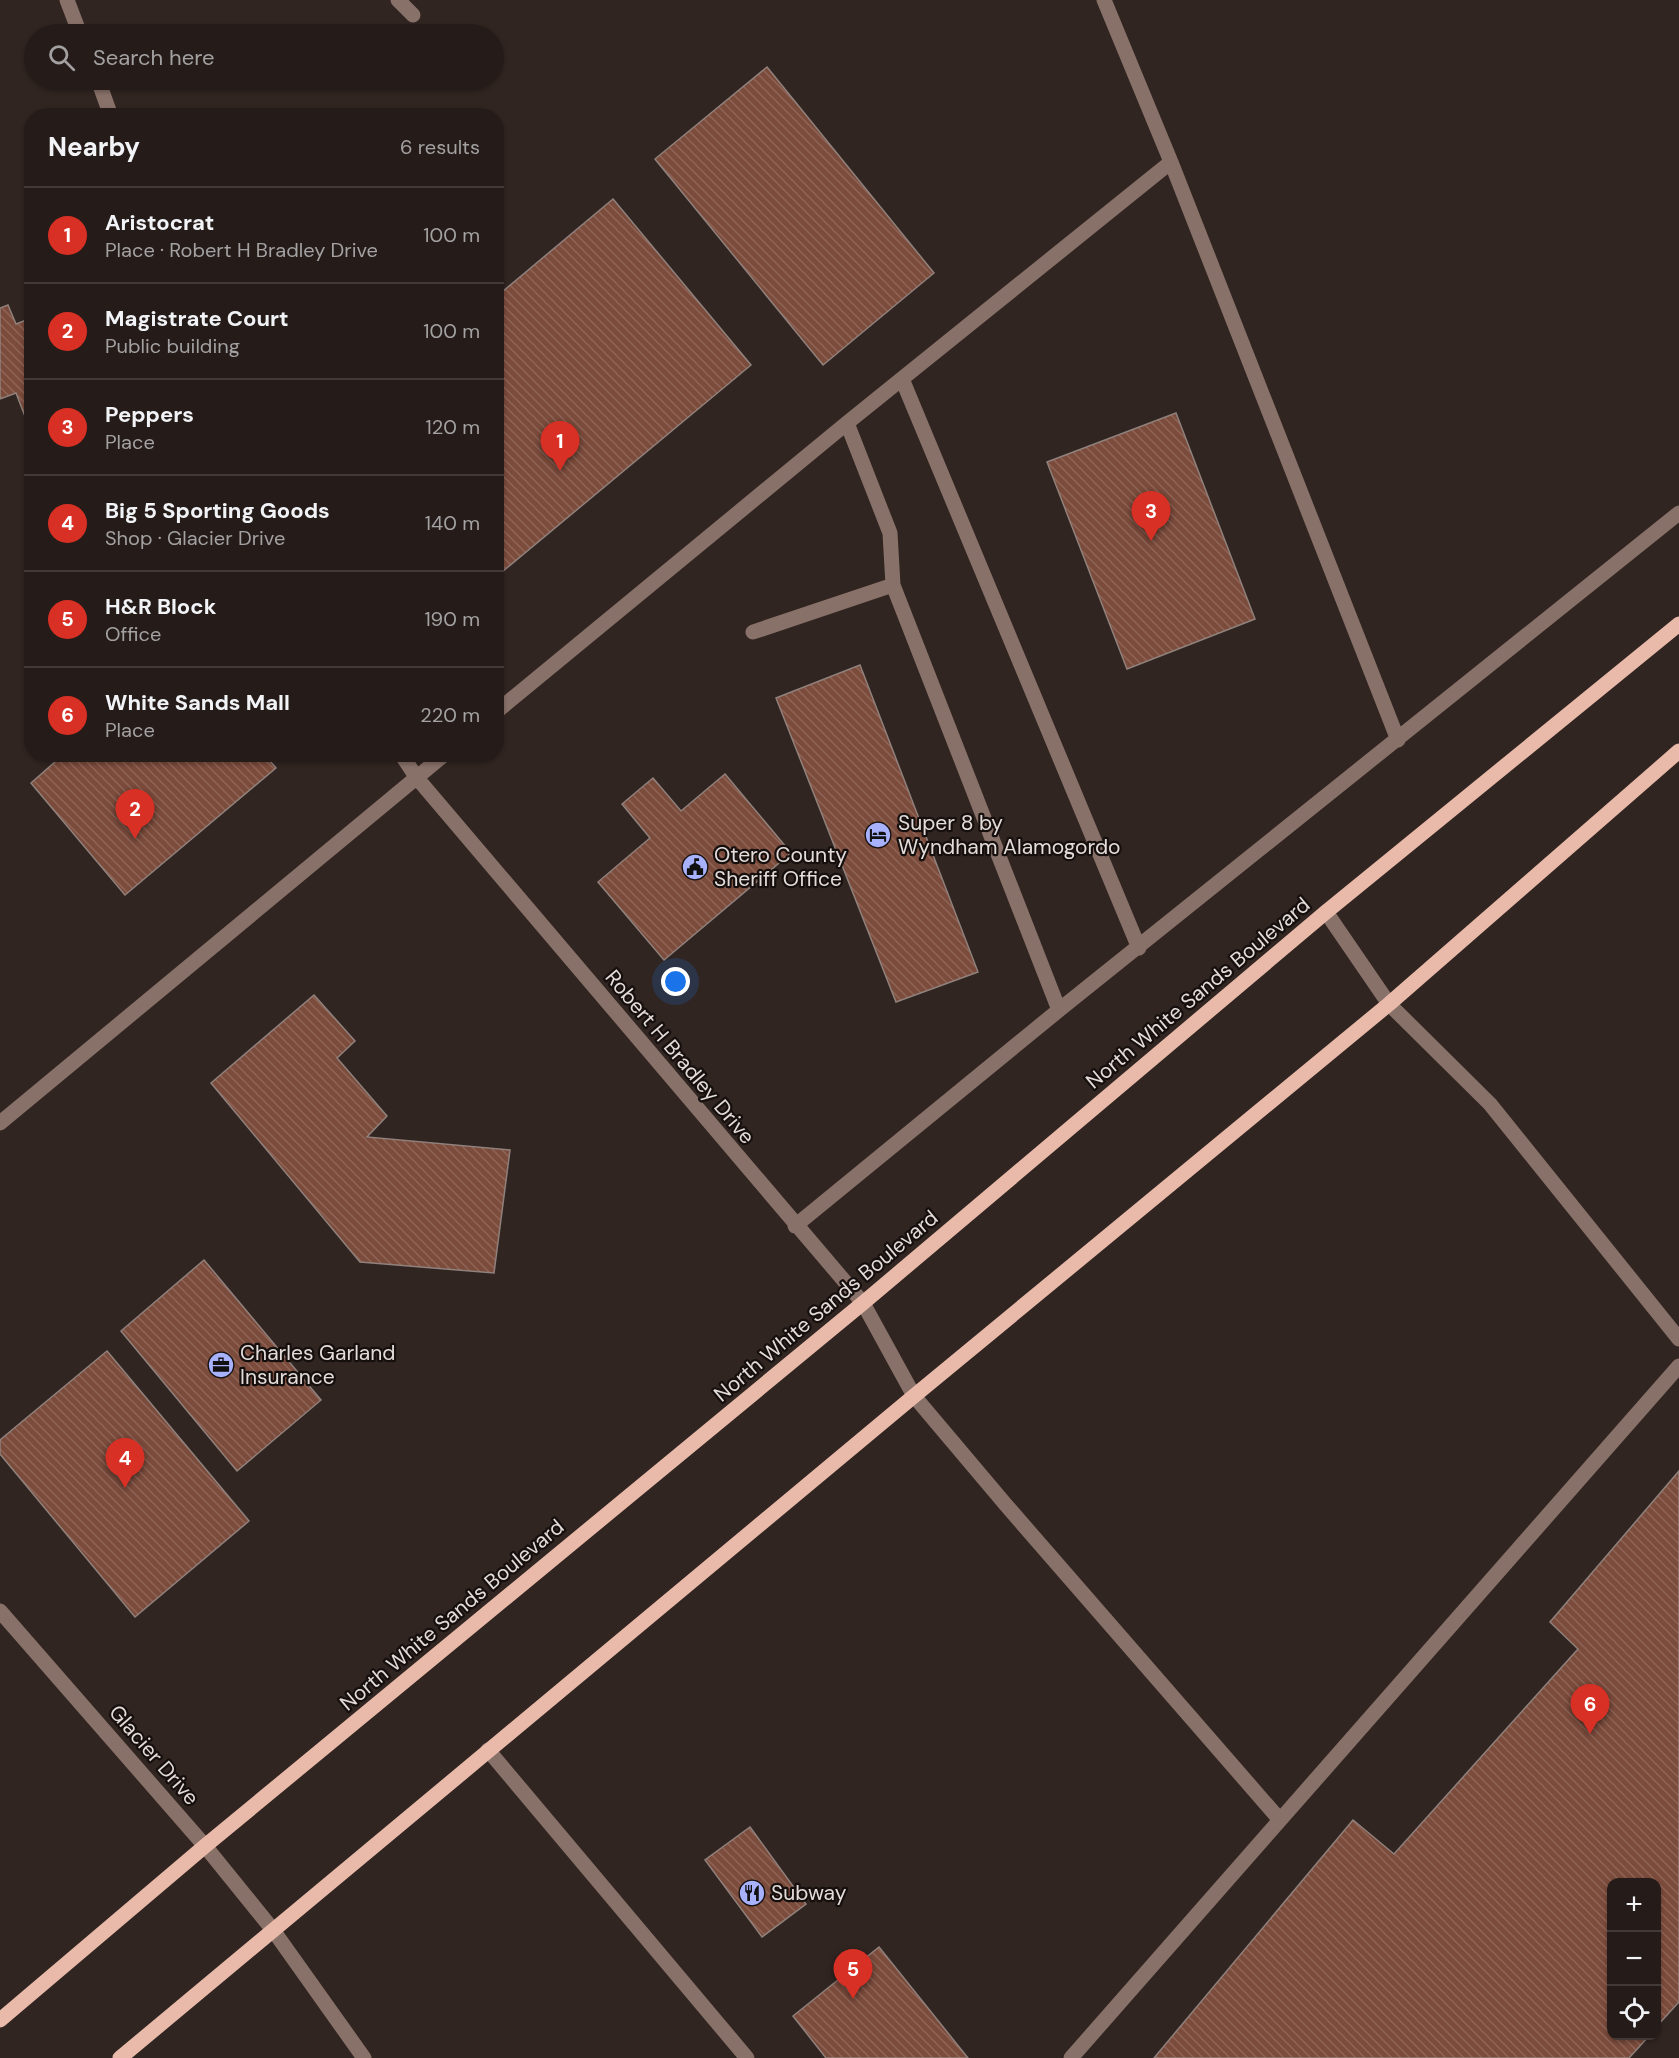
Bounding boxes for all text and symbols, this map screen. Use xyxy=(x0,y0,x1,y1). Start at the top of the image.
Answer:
search box xyxy=(24,24,504,90)
icon: search xyxy=(45,41,78,74)
text: Search here xyxy=(93,43,214,72)
text: Nearby xyxy=(48,130,140,164)
text: 6 results xyxy=(400,134,480,160)
text: Aristocrat xyxy=(105,208,214,237)
text: 1 xyxy=(64,222,71,248)
text: 100 m xyxy=(423,222,480,248)
text: Place · Robert H Bradley Drive xyxy=(105,237,378,263)
text: Magistrate Court xyxy=(105,304,289,333)
text: 2 xyxy=(62,318,73,344)
text: 100 m xyxy=(423,318,480,344)
text: Public building xyxy=(105,333,240,359)
text: Peppers xyxy=(105,400,194,429)
text: 3 xyxy=(61,414,74,440)
text: 120 m xyxy=(426,414,480,440)
pin: 1 xyxy=(540,422,580,471)
text: Place xyxy=(105,429,155,455)
pin: 3 xyxy=(1132,492,1170,541)
text: Big 5 Sporting Goods xyxy=(105,496,330,525)
text: 4 xyxy=(61,510,74,536)
text: 140 m xyxy=(425,510,480,536)
text: Shop · Glacier Drive xyxy=(105,525,285,551)
text: H&R Block xyxy=(105,592,216,621)
text: 5 xyxy=(61,606,74,632)
text: 190 m xyxy=(424,606,480,632)
text: Office xyxy=(105,621,161,647)
text: White Sands Mall xyxy=(105,688,290,717)
text: 6 xyxy=(61,702,74,728)
text: 220 m xyxy=(420,702,480,728)
text: Place xyxy=(105,717,155,743)
pin: 2 xyxy=(116,790,154,839)
place label: Super 8 by Wyndham Alamogordo xyxy=(898,809,1121,861)
hotel icon: Super 8 by Wyndham Alamogordo xyxy=(863,820,893,850)
place label: Otero County Sheriff Office xyxy=(714,841,847,893)
public building icon: Otero County Sheriff Office xyxy=(680,852,710,882)
street label: North White Sands Boulevard xyxy=(1080,891,1316,1095)
street label: Robert H Bradley Drive xyxy=(599,964,761,1150)
your location xyxy=(661,967,690,996)
street label: North White Sands Boulevard xyxy=(708,1204,944,1408)
place label: Charles Garland Insurance xyxy=(240,1339,396,1391)
office icon: Charles Garland Insurance xyxy=(206,1350,236,1380)
pin: 4 xyxy=(106,1438,144,1488)
street label: North White Sands Boulevard xyxy=(334,1513,570,1717)
pin: 6 xyxy=(1570,1684,1610,1734)
street label: Glacier Drive xyxy=(103,1699,205,1811)
restaurant icon: Subway xyxy=(737,1878,767,1908)
map controls xyxy=(1607,1878,1661,2040)
button: + xyxy=(1607,1878,1661,1932)
place label: Subway xyxy=(771,1879,847,1907)
button: − xyxy=(1607,1932,1661,1986)
pin: 5 xyxy=(834,1950,872,1999)
button: locate xyxy=(1607,1986,1661,2040)

